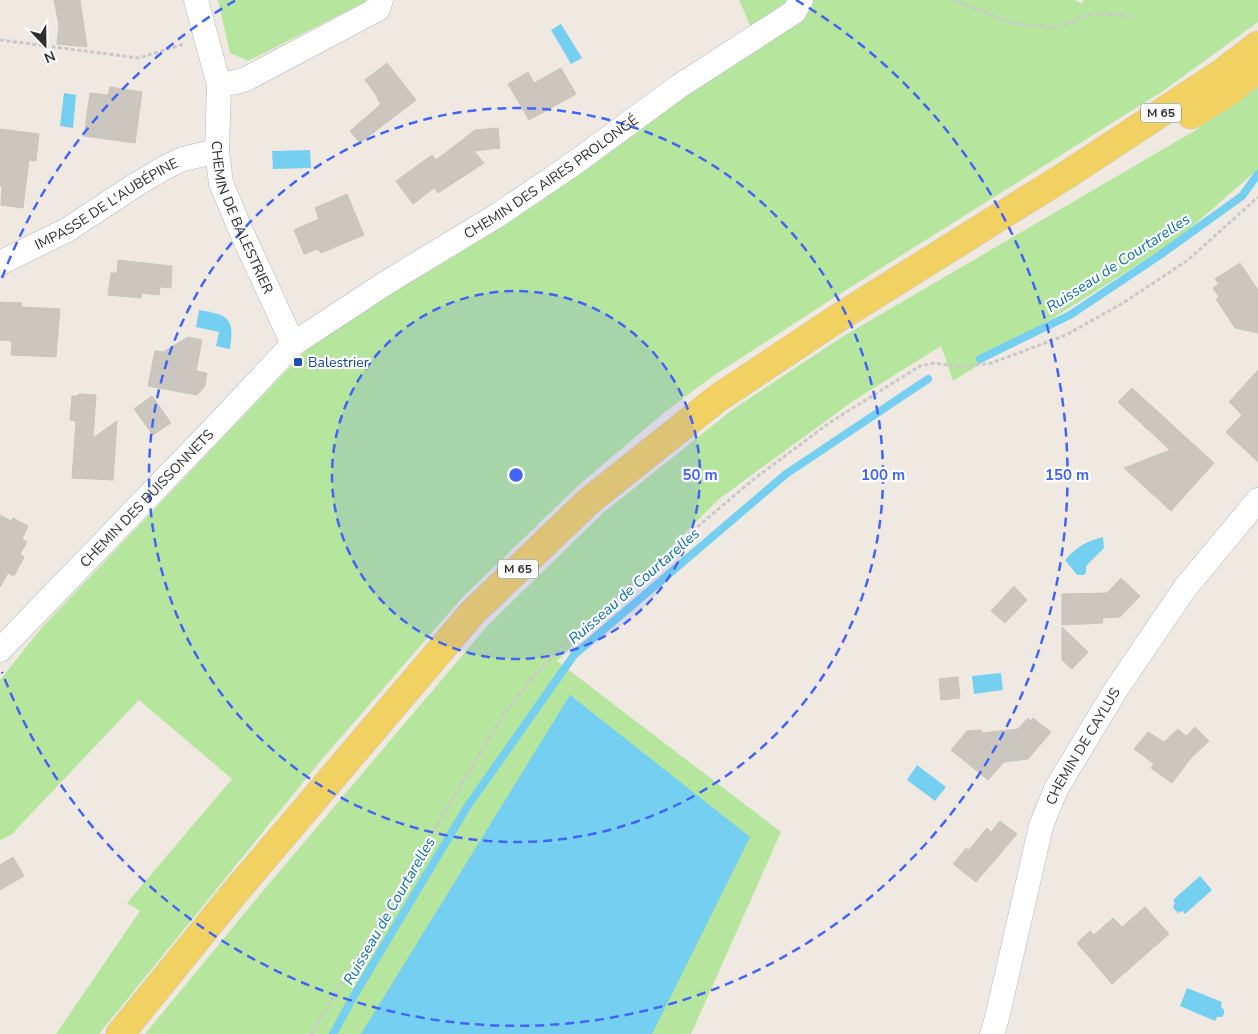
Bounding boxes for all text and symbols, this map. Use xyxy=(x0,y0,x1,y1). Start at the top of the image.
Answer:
north arrow xyxy=(20,20,70,70)
text: N xyxy=(41,46,58,67)
road number: M 65 xyxy=(1141,104,1181,122)
street label: CHEMIN DES AIRES PROLONGÉ xyxy=(460,110,642,243)
street label: CHEMIN DE BALESTRIER xyxy=(207,140,278,297)
street label: IMPASSE DE L'AUBÉPINE xyxy=(31,153,181,254)
water label: Ruisseau de Courtarelles xyxy=(1042,209,1194,317)
place label: Balestrier xyxy=(308,353,369,372)
marker: Balestrier xyxy=(292,356,304,368)
street label: CHEMIN DES BUISSONNETS xyxy=(75,425,218,571)
text: 50 m xyxy=(682,465,718,485)
text: 100 m xyxy=(861,465,905,485)
text: 150 m xyxy=(1045,465,1089,485)
centre of rings xyxy=(507,466,525,484)
water label: Ruisseau de Courtarelles xyxy=(564,523,704,649)
road number: M 65 xyxy=(498,560,538,578)
street label: CHEMIN DE CAYLUS xyxy=(1041,684,1125,808)
water label: Ruisseau de Courtarelles xyxy=(338,833,440,989)

